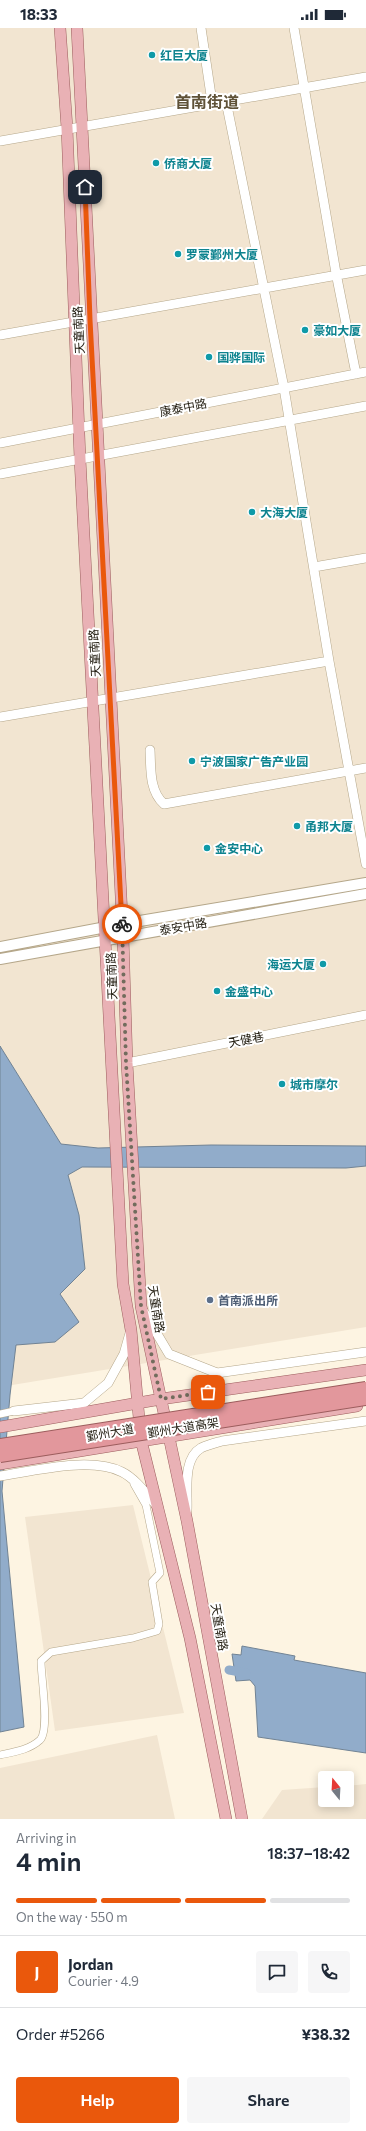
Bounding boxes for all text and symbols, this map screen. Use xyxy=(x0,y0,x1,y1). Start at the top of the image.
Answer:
text: 18:33 xyxy=(20,5,57,23)
place label: 红巨大厦 xyxy=(160,48,208,62)
marker: 红巨大厦 xyxy=(147,50,157,60)
district label: 首南街道 xyxy=(175,92,239,111)
place label: 侨商大厦 xyxy=(164,156,212,170)
marker: 侨商大厦 xyxy=(151,158,161,168)
pin xyxy=(68,170,102,204)
icon: home xyxy=(74,176,96,198)
place label: 罗蒙鄞州大厦 xyxy=(186,247,258,261)
marker: 罗蒙鄞州大厦 xyxy=(173,249,183,259)
street label: 天童南路 xyxy=(70,306,86,354)
place label: 豪如大厦 xyxy=(313,323,361,337)
marker: 豪如大厦 xyxy=(300,325,310,335)
place label: 国骅国际 xyxy=(217,350,265,364)
marker: 国骅国际 xyxy=(204,352,214,362)
street label: 康泰中路 xyxy=(158,396,208,418)
place label: 大海大厦 xyxy=(260,505,308,519)
marker: 大海大厦 xyxy=(247,507,257,517)
street label: 天童南路 xyxy=(86,629,102,677)
place label: 宁波国家广告产业园 xyxy=(200,754,308,768)
marker: 宁波国家广告产业园 xyxy=(187,756,197,766)
place label: 甬邦大厦 xyxy=(305,819,353,833)
marker: 甬邦大厦 xyxy=(292,821,302,831)
place label: 金安中心 xyxy=(215,841,263,855)
marker: 金安中心 xyxy=(202,843,212,853)
courier xyxy=(102,904,142,944)
icon: bike xyxy=(111,913,133,935)
street label: 泰安中路 xyxy=(158,915,208,937)
street label: 天童南路 xyxy=(103,952,119,1000)
place label: 海运大厦 xyxy=(267,957,315,971)
marker: 海运大厦 xyxy=(318,959,328,969)
place label: 金盛中心 xyxy=(225,984,273,998)
marker: 金盛中心 xyxy=(212,986,222,996)
street label: 天健巷 xyxy=(227,1029,265,1049)
place label: 城市摩尔 xyxy=(290,1077,338,1091)
marker: 城市摩尔 xyxy=(277,1079,287,1089)
street label: 天童南路 xyxy=(146,1284,168,1334)
place label: 首南派出所 xyxy=(218,1293,278,1307)
marker: 首南派出所 xyxy=(205,1295,215,1305)
pin xyxy=(191,1375,225,1409)
icon: bag xyxy=(197,1381,219,1403)
street label: 鄞州大道高架 xyxy=(146,1414,220,1440)
street label: 鄞州大道 xyxy=(85,1421,135,1443)
street label: 天童南路 xyxy=(209,1602,231,1652)
north arrow xyxy=(318,1771,354,1807)
map controls xyxy=(318,1771,354,1807)
text: Arriving in xyxy=(16,1830,76,1846)
text: 18:37–18:42 xyxy=(267,1844,350,1862)
text: 4 min xyxy=(16,1845,82,1876)
text: On the way · 550 m xyxy=(16,1909,128,1925)
button: chat xyxy=(256,1951,298,1993)
button: phone xyxy=(308,1951,350,1993)
text: Jordan xyxy=(68,1955,113,1973)
text: J xyxy=(35,1963,39,1981)
text: Courier · 4.9 xyxy=(68,1973,139,1989)
text: Order #5266 xyxy=(16,2025,105,2043)
text: ¥38.32 xyxy=(301,2025,350,2043)
button: Help xyxy=(16,2077,179,2123)
button: Share xyxy=(187,2077,350,2123)

